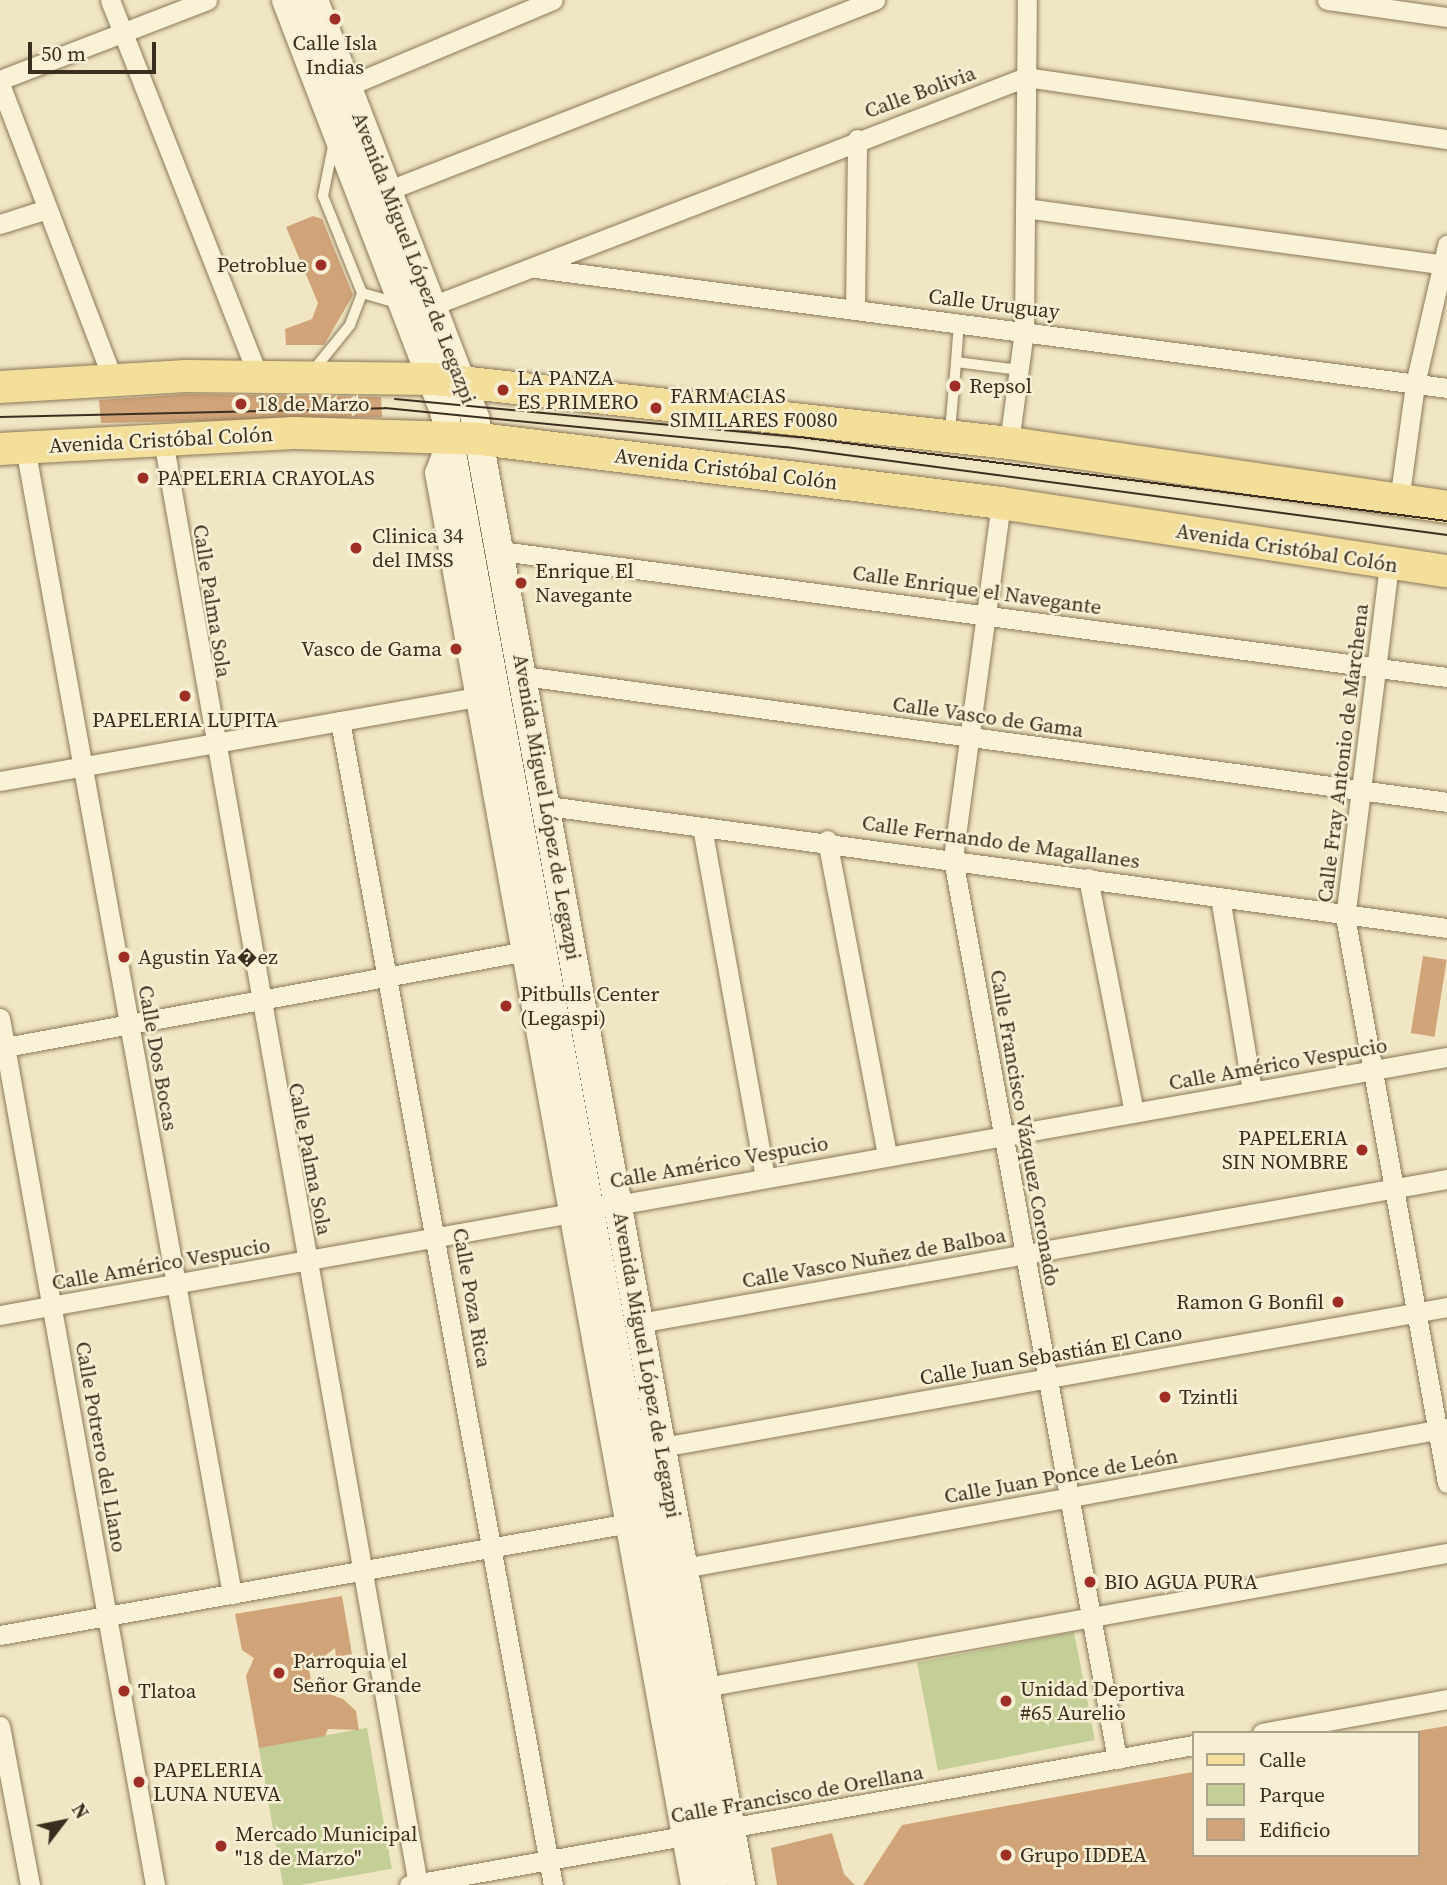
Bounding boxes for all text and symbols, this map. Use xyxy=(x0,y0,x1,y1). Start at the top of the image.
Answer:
marker: Calle Isla Indias xyxy=(327,11,343,27)
scale bar xyxy=(32,28,159,72)
place label: Calle Isla Indias xyxy=(292,30,378,80)
text: 50 m xyxy=(41,39,86,68)
street label: Calle Bolivia xyxy=(861,60,979,124)
street label: Avenida Miguel López de Legazpi xyxy=(347,108,481,408)
place label: Petroblue xyxy=(217,252,307,278)
marker: Petroblue xyxy=(313,257,329,273)
street label: Calle Uruguay xyxy=(927,283,1061,325)
place label: LA PANZA ES PRIMERO xyxy=(517,365,639,415)
place label: Repsol xyxy=(969,373,1032,399)
marker: Repsol xyxy=(947,378,963,394)
marker: LA PANZA ES PRIMERO xyxy=(495,382,511,398)
place label: FARMACIAS SIMILARES F0080 xyxy=(670,383,837,433)
place label: 18 de Marzo xyxy=(257,391,369,417)
marker: 18 de Marzo xyxy=(231,394,251,414)
marker: FARMACIAS SIMILARES F0080 xyxy=(648,400,664,416)
street label: Avenida Cristóbal Colón xyxy=(48,422,274,458)
street label: Avenida Cristóbal Colón xyxy=(613,443,839,495)
place label: PAPELERIA CRAYOLAS xyxy=(157,465,375,491)
marker: PAPELERIA CRAYOLAS xyxy=(135,470,151,486)
street label: Avenida Cristóbal Colón xyxy=(1174,518,1400,578)
street label: Calle Palma Sola xyxy=(187,523,237,679)
place label: Clinica 34 del IMSS xyxy=(372,523,464,573)
marker: Clinica 34 del IMSS xyxy=(346,538,366,558)
place label: Enrique El Navegante xyxy=(535,558,634,608)
street label: Calle Enrique el Navegante xyxy=(851,560,1103,620)
marker: Enrique El Navegante xyxy=(513,575,529,591)
street label: Calle Fray Antonio de Marchena xyxy=(1312,602,1374,904)
place label: Vasco de Gama xyxy=(301,636,442,662)
marker: Vasco de Gama xyxy=(448,641,464,657)
street label: Avenida Miguel López de Legazpi xyxy=(508,652,586,962)
marker: PAPELERIA LUPITA xyxy=(177,688,193,704)
street label: Calle Vasco de Gama xyxy=(891,691,1085,743)
place label: PAPELERIA LUPITA xyxy=(92,707,278,733)
street label: Calle Fernando de Magallanes xyxy=(860,810,1142,874)
place label: Agustin Ya�ez xyxy=(138,944,278,970)
marker: Agustin Ya�ez xyxy=(116,949,132,965)
street label: Calle Francisco Vázquez Coronado xyxy=(985,967,1065,1289)
place label: Pitbulls Center (Legaspi) xyxy=(520,981,659,1031)
street label: Calle Dos Bocas xyxy=(133,983,183,1133)
marker: Pitbulls Center (Legaspi) xyxy=(498,998,514,1014)
street label: Calle Américo Vespucio xyxy=(1167,1032,1389,1096)
street label: Calle Palma Sola xyxy=(283,1081,337,1237)
place label: PAPELERIA SIN NOMBRE xyxy=(1222,1125,1348,1175)
street label: Calle Américo Vespucio xyxy=(608,1130,830,1194)
marker: PAPELERIA SIN NOMBRE xyxy=(1354,1142,1370,1158)
street label: Avenida Miguel López de Legazpi xyxy=(608,1210,686,1520)
street label: Calle Vasco Nuñez de Balboa xyxy=(740,1222,1008,1294)
street label: Calle Poza Rica xyxy=(447,1226,497,1370)
street label: Calle Américo Vespucio xyxy=(50,1232,272,1296)
place label: Ramon G Bonfil xyxy=(1176,1289,1324,1315)
marker: Ramon G Bonfil xyxy=(1330,1294,1346,1310)
street label: Calle Juan Sebastián El Cano xyxy=(918,1319,1184,1391)
street label: Calle Potrero del Llano xyxy=(70,1340,132,1554)
place label: Tzintli xyxy=(1179,1384,1238,1410)
marker: Tzintli xyxy=(1157,1389,1173,1405)
street label: Calle Juan Ponce de León xyxy=(942,1443,1180,1509)
place label: BIO AGUA PURA xyxy=(1104,1569,1258,1595)
marker: BIO AGUA PURA xyxy=(1082,1574,1098,1590)
place label: Parroquia el Señor Grande xyxy=(293,1648,421,1698)
marker: Parroquia el Señor Grande xyxy=(271,1665,287,1681)
place label: Unidad Deportiva #65 Aurelio xyxy=(1020,1676,1185,1726)
place label: Tlatoa xyxy=(138,1678,196,1704)
marker: Tlatoa xyxy=(116,1683,132,1699)
marker: Unidad Deportiva #65 Aurelio xyxy=(998,1693,1014,1709)
legend xyxy=(1192,1731,1419,1857)
text: Calle xyxy=(1259,1745,1306,1774)
place label: PAPELERIA LUNA NUEVA xyxy=(153,1757,281,1807)
street label: Calle Francisco de Orellana xyxy=(669,1759,925,1829)
marker: PAPELERIA LUNA NUEVA xyxy=(131,1774,147,1790)
text: Parque xyxy=(1259,1780,1325,1809)
north arrow xyxy=(28,1787,98,1857)
text: N xyxy=(66,1798,96,1824)
text: Edificio xyxy=(1259,1815,1331,1844)
place label: Mercado Municipal "18 de Marzo" xyxy=(235,1821,417,1871)
marker: Mercado Municipal "18 de Marzo" xyxy=(213,1838,229,1854)
place label: Grupo IDDEA xyxy=(1020,1842,1147,1868)
marker: Grupo IDDEA xyxy=(998,1847,1014,1863)

